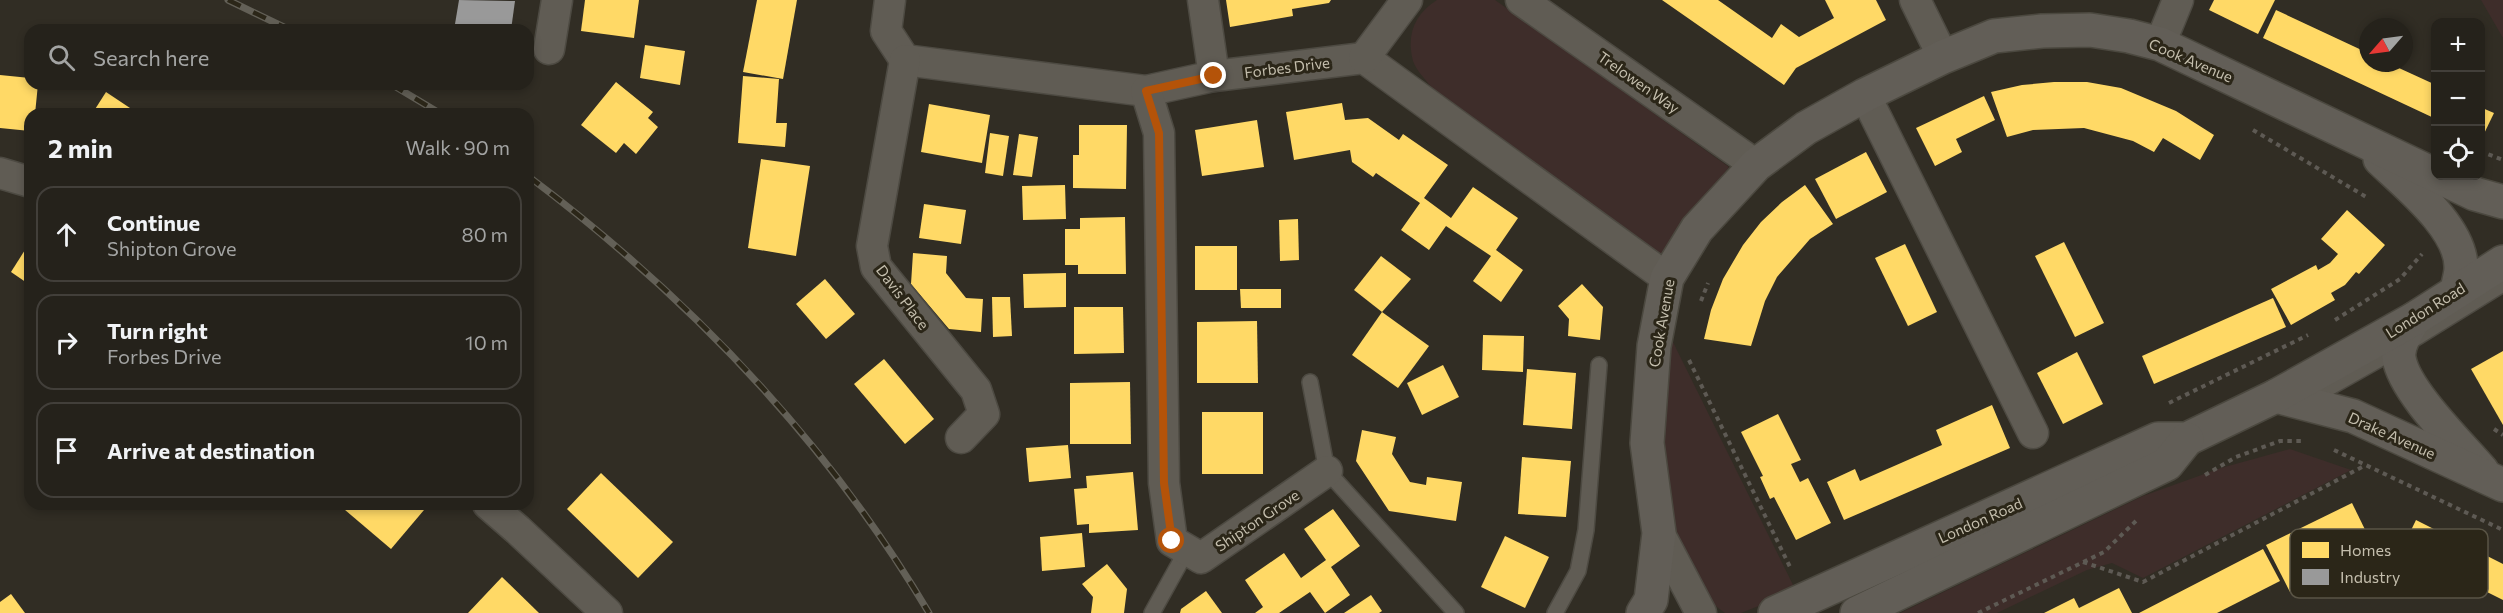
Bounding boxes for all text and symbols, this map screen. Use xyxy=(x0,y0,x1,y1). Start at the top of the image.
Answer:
north arrow xyxy=(2359,18,2413,72)
map controls xyxy=(2431,18,2485,180)
button: + xyxy=(2431,18,2485,72)
search box xyxy=(24,24,534,90)
street label: Cook Avenue xyxy=(2146,34,2236,86)
icon: search xyxy=(45,41,78,74)
text: Search here xyxy=(93,44,209,71)
street label: Trelowen Way xyxy=(1595,47,1683,117)
street label: Forbes Drive xyxy=(1243,53,1331,81)
route end xyxy=(1200,62,1226,88)
button: − xyxy=(2431,72,2485,126)
button: locate xyxy=(2431,126,2485,180)
text: 2 min xyxy=(48,132,113,163)
text: Walk · 90 m xyxy=(405,135,510,159)
text: Continue xyxy=(107,209,200,236)
icon: ahead xyxy=(50,218,83,251)
text: 80 m xyxy=(462,222,508,246)
text: Shipton Grove xyxy=(107,236,237,260)
street label: Davis Place xyxy=(873,261,933,333)
street label: Cook Avenue xyxy=(1644,277,1678,368)
street label: London Road xyxy=(2382,278,2468,342)
text: Turn right xyxy=(107,317,208,344)
icon: right xyxy=(50,326,83,359)
text: 10 m xyxy=(465,330,508,354)
text: Forbes Drive xyxy=(107,344,222,368)
street label: Drake Avenue xyxy=(2346,408,2438,462)
icon: arrive xyxy=(50,434,83,467)
text: Arrive at destination xyxy=(107,437,315,464)
street label: Shipton Grove xyxy=(1212,485,1302,555)
street label: London Road xyxy=(1935,493,2025,547)
route start xyxy=(1158,527,1184,553)
legend xyxy=(2290,529,2488,598)
text: Homes xyxy=(2340,540,2391,559)
text: Industry xyxy=(2340,567,2400,586)

